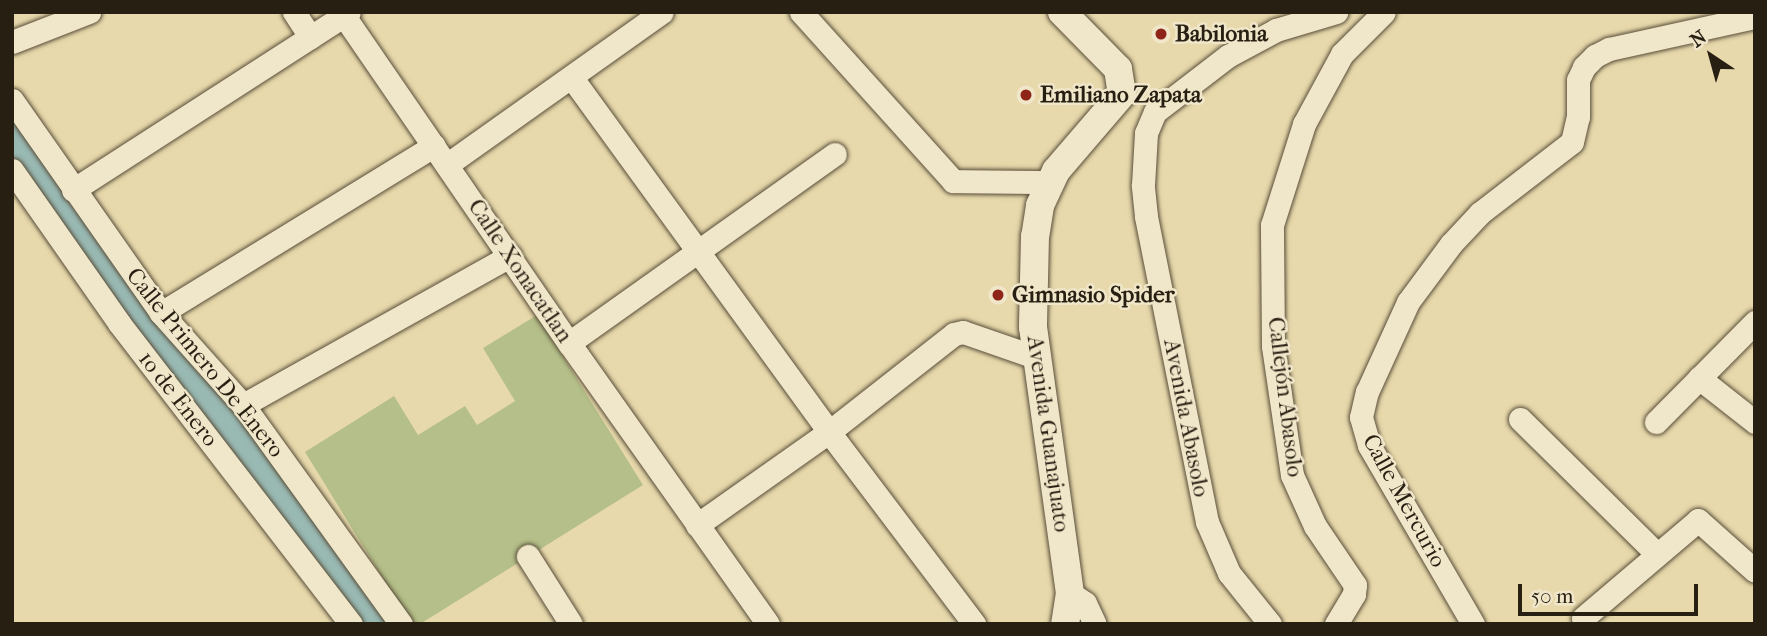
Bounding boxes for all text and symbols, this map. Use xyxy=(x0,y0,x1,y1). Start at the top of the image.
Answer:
place label: Babilonia xyxy=(1175,20,1268,48)
north arrow xyxy=(1676,21,1746,91)
marker: Babilonia xyxy=(1153,26,1169,42)
text: N xyxy=(1686,26,1711,52)
place label: Emiliano Zapata xyxy=(1040,81,1202,109)
marker: Emiliano Zapata xyxy=(1018,87,1034,103)
street label: Calle Xonacatlan xyxy=(462,194,578,348)
street label: Calle Primero De Enero xyxy=(120,263,290,463)
place label: Gimnasio Spider xyxy=(1012,281,1174,309)
marker: Gimnasio Spider xyxy=(990,287,1006,303)
street label: Callejón Abasolo xyxy=(1261,315,1309,479)
street label: Avenida Guanajuato xyxy=(1021,334,1075,534)
street label: Avenida Abasolo xyxy=(1157,337,1215,499)
street label: 1o de Enero xyxy=(132,346,224,452)
street label: Calle Mercurio xyxy=(1356,430,1452,572)
scale bar xyxy=(1522,570,1702,614)
text: 50 m xyxy=(1531,584,1574,608)

